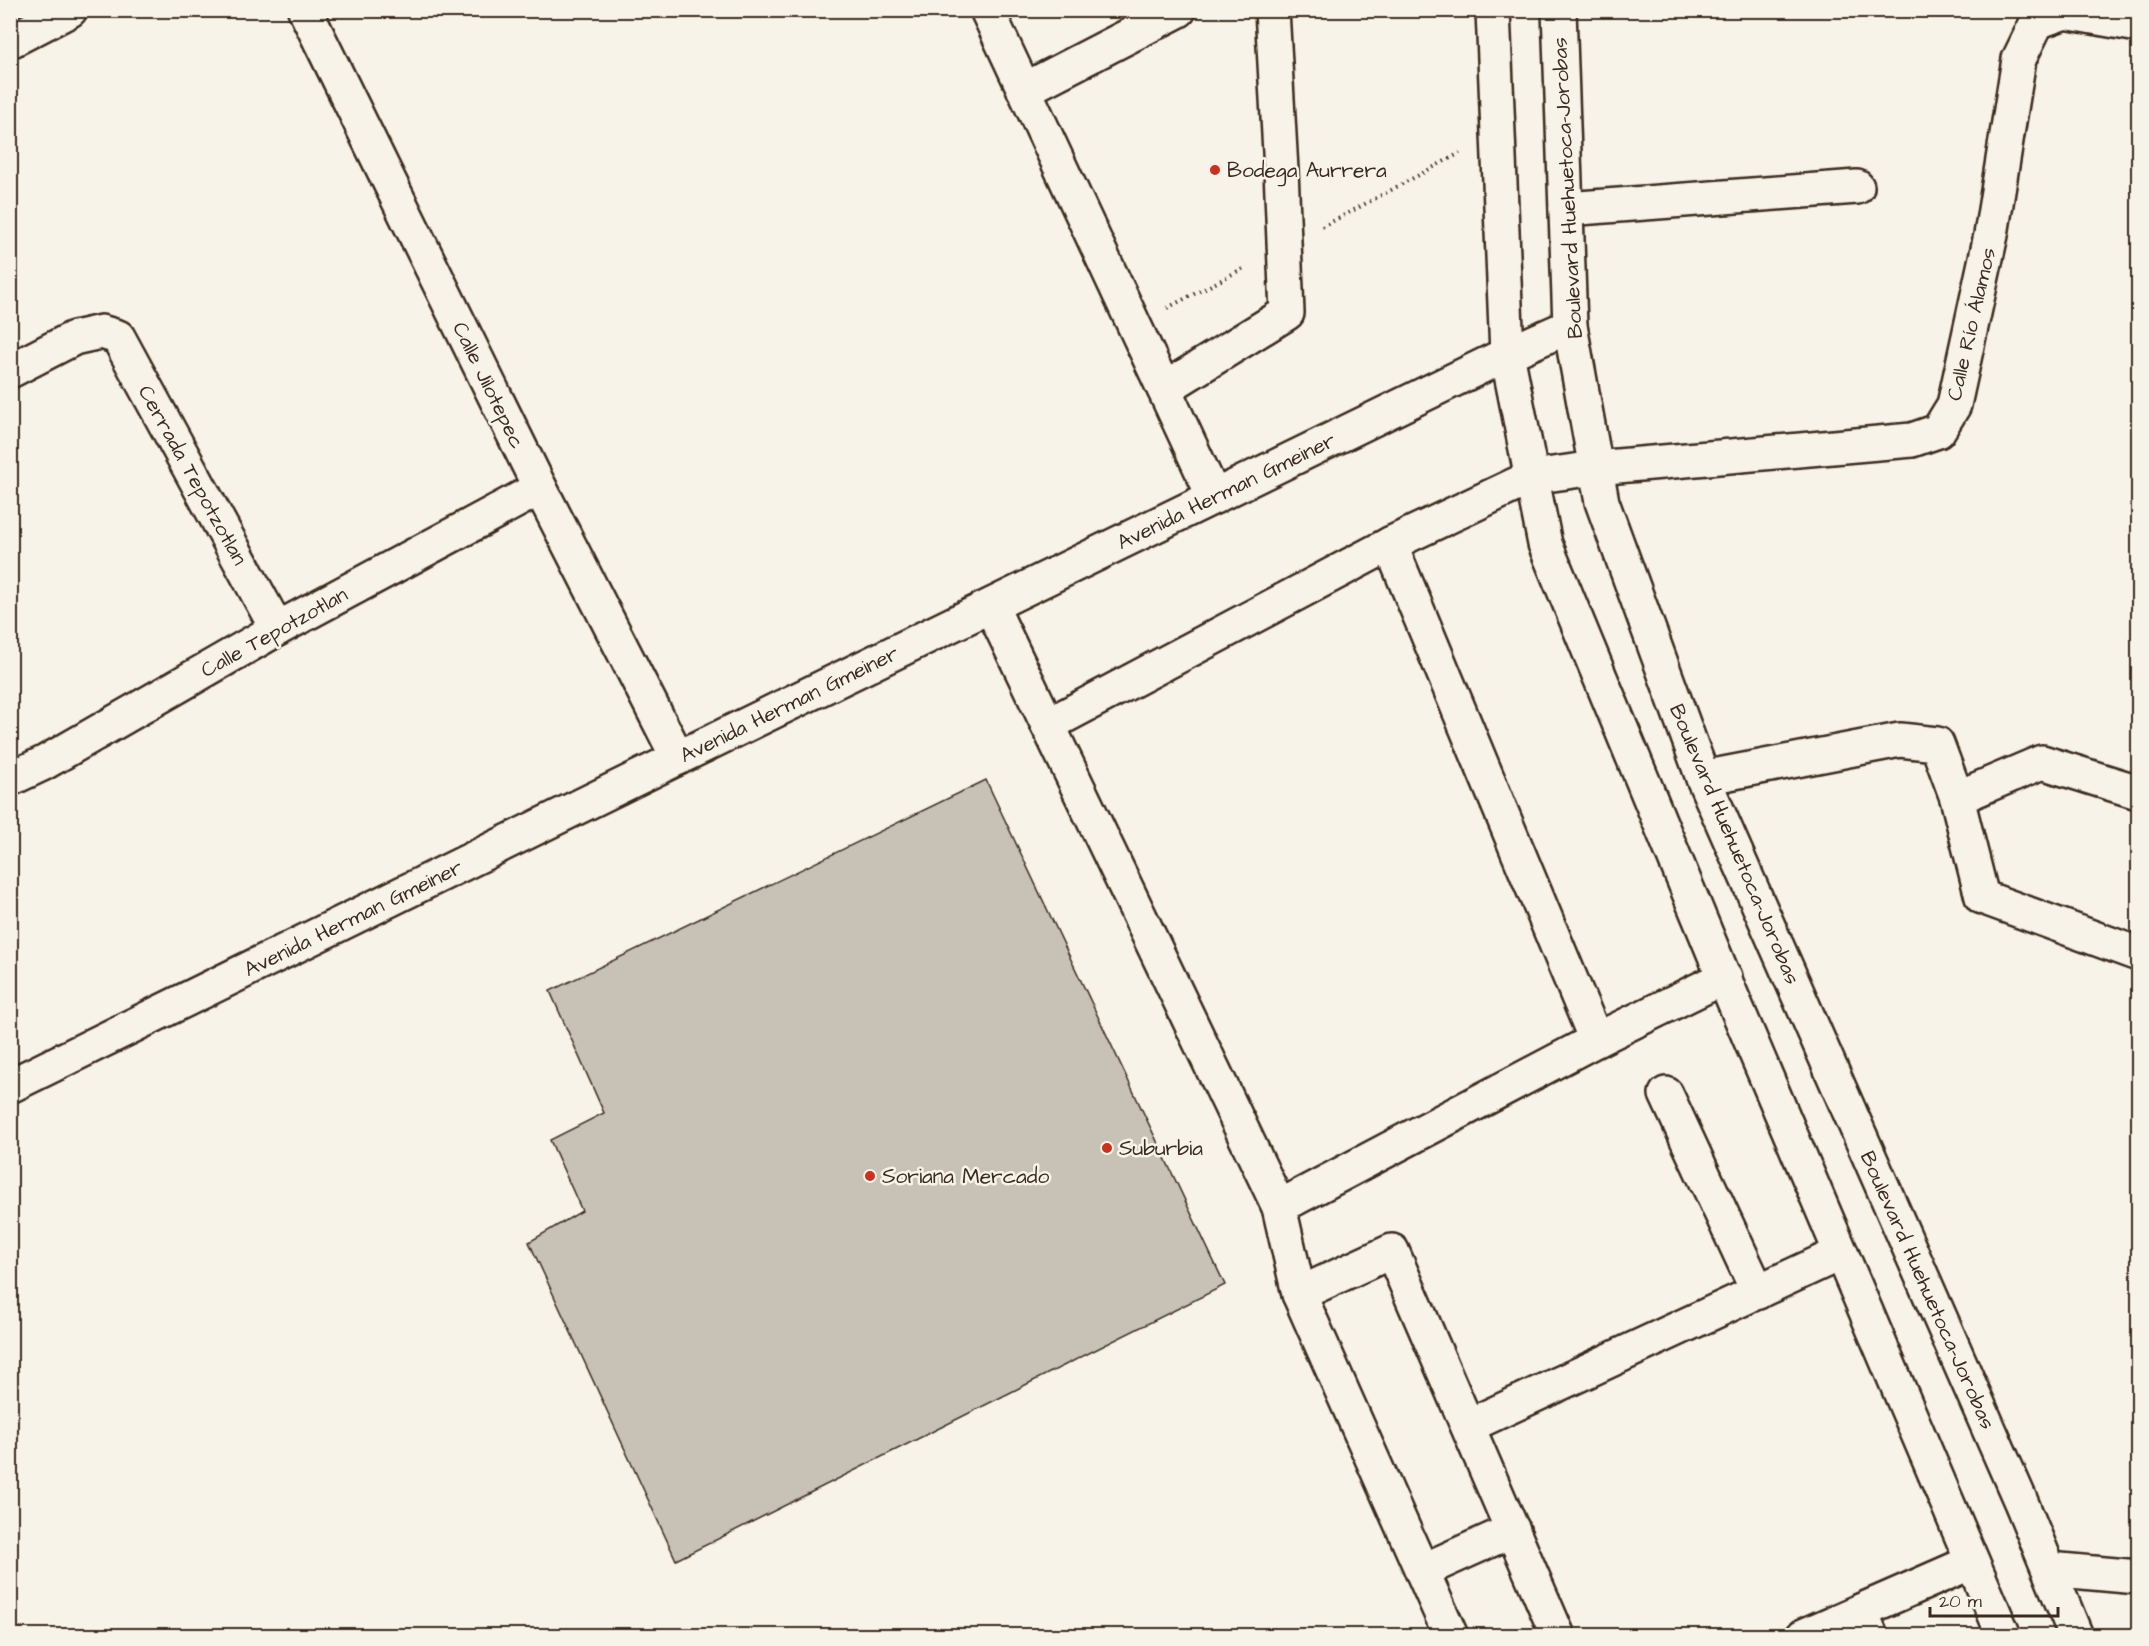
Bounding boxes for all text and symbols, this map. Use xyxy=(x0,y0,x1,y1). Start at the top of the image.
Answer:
street label: Boulevard Huehuetoca-Jorobas xyxy=(1545,37,1590,339)
place label: Bodega Aurrera xyxy=(1227,156,1387,187)
marker: Bodega Aurrera xyxy=(1208,163,1222,177)
street label: Calle Río Álamos xyxy=(1940,245,2003,404)
street label: Calle Jilotepec xyxy=(444,317,532,454)
street label: Cerrada Tepotzotlan xyxy=(130,380,254,571)
street label: Avenida Herman Gmeiner xyxy=(1112,426,1341,557)
street label: Calle Tepotzotlan xyxy=(196,580,353,686)
street label: Avenida Herman Gmeiner xyxy=(675,639,904,770)
street label: Boulevard Huehuetoca-Jorobas xyxy=(1662,700,1807,989)
street label: Avenida Herman Gmeiner xyxy=(239,853,468,984)
place label: Suburbia xyxy=(1119,1134,1203,1163)
marker: Suburbia xyxy=(1100,1141,1114,1155)
street label: Boulevard Huehuetoca-Jorobas xyxy=(1853,1146,2002,1434)
place label: Soriana Mercado xyxy=(882,1162,1049,1191)
marker: Soriana Mercado xyxy=(863,1169,877,1183)
scale bar xyxy=(1930,1580,2058,1618)
text: 20 m xyxy=(1939,1589,1982,1614)

